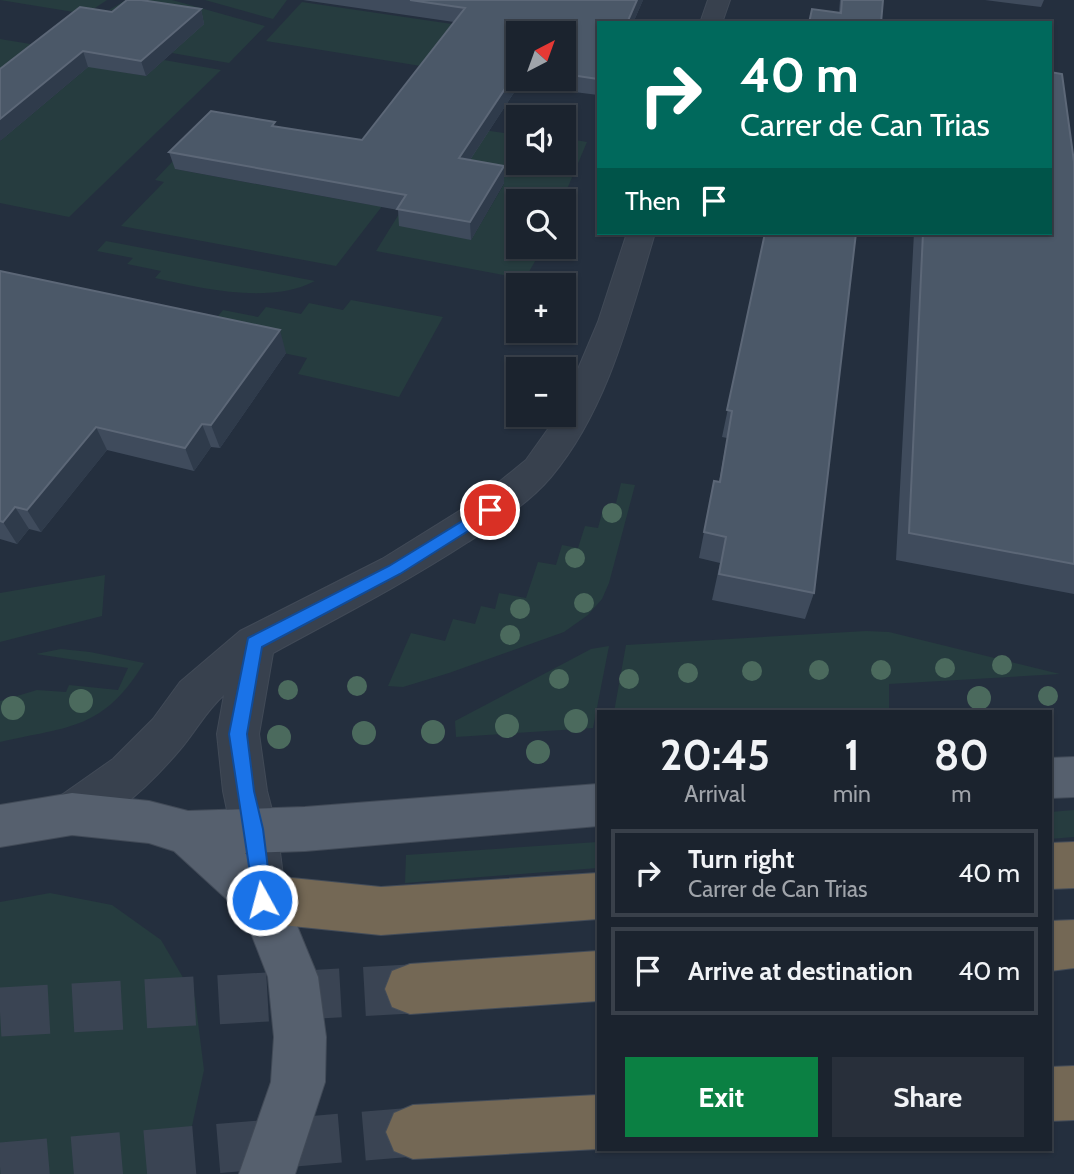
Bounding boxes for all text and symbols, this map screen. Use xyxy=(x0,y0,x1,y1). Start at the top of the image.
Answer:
north arrow xyxy=(506,21,576,91)
map controls xyxy=(506,21,576,427)
text: 40 m xyxy=(740,45,859,104)
icon: right xyxy=(625,49,716,140)
button: sound xyxy=(506,105,576,175)
text: Carrer de Can Trias xyxy=(740,105,990,144)
icon: arrive xyxy=(695,182,733,220)
text: Then xyxy=(625,185,681,217)
button: search xyxy=(506,189,576,259)
button: + xyxy=(506,273,576,343)
button: − xyxy=(506,357,576,427)
pin xyxy=(460,480,520,540)
icon: arrive xyxy=(471,491,509,529)
text: 20:45 xyxy=(660,729,770,781)
text: 1 xyxy=(844,729,860,781)
text: 80 xyxy=(934,729,989,781)
text: Arrival xyxy=(684,780,746,808)
text: min xyxy=(833,780,871,808)
text: m xyxy=(951,780,971,808)
text: Turn right xyxy=(688,843,794,875)
icon: right xyxy=(629,854,667,892)
text: 40 m xyxy=(958,857,1020,889)
position arrow xyxy=(225,863,299,937)
text: Carrer de Can Trias xyxy=(688,875,868,903)
icon: arrive xyxy=(629,952,667,990)
text: Arrive at destination xyxy=(688,955,913,987)
text: 40 m xyxy=(958,955,1020,987)
button: Exit xyxy=(625,1057,818,1137)
button: Share xyxy=(832,1057,1024,1137)

